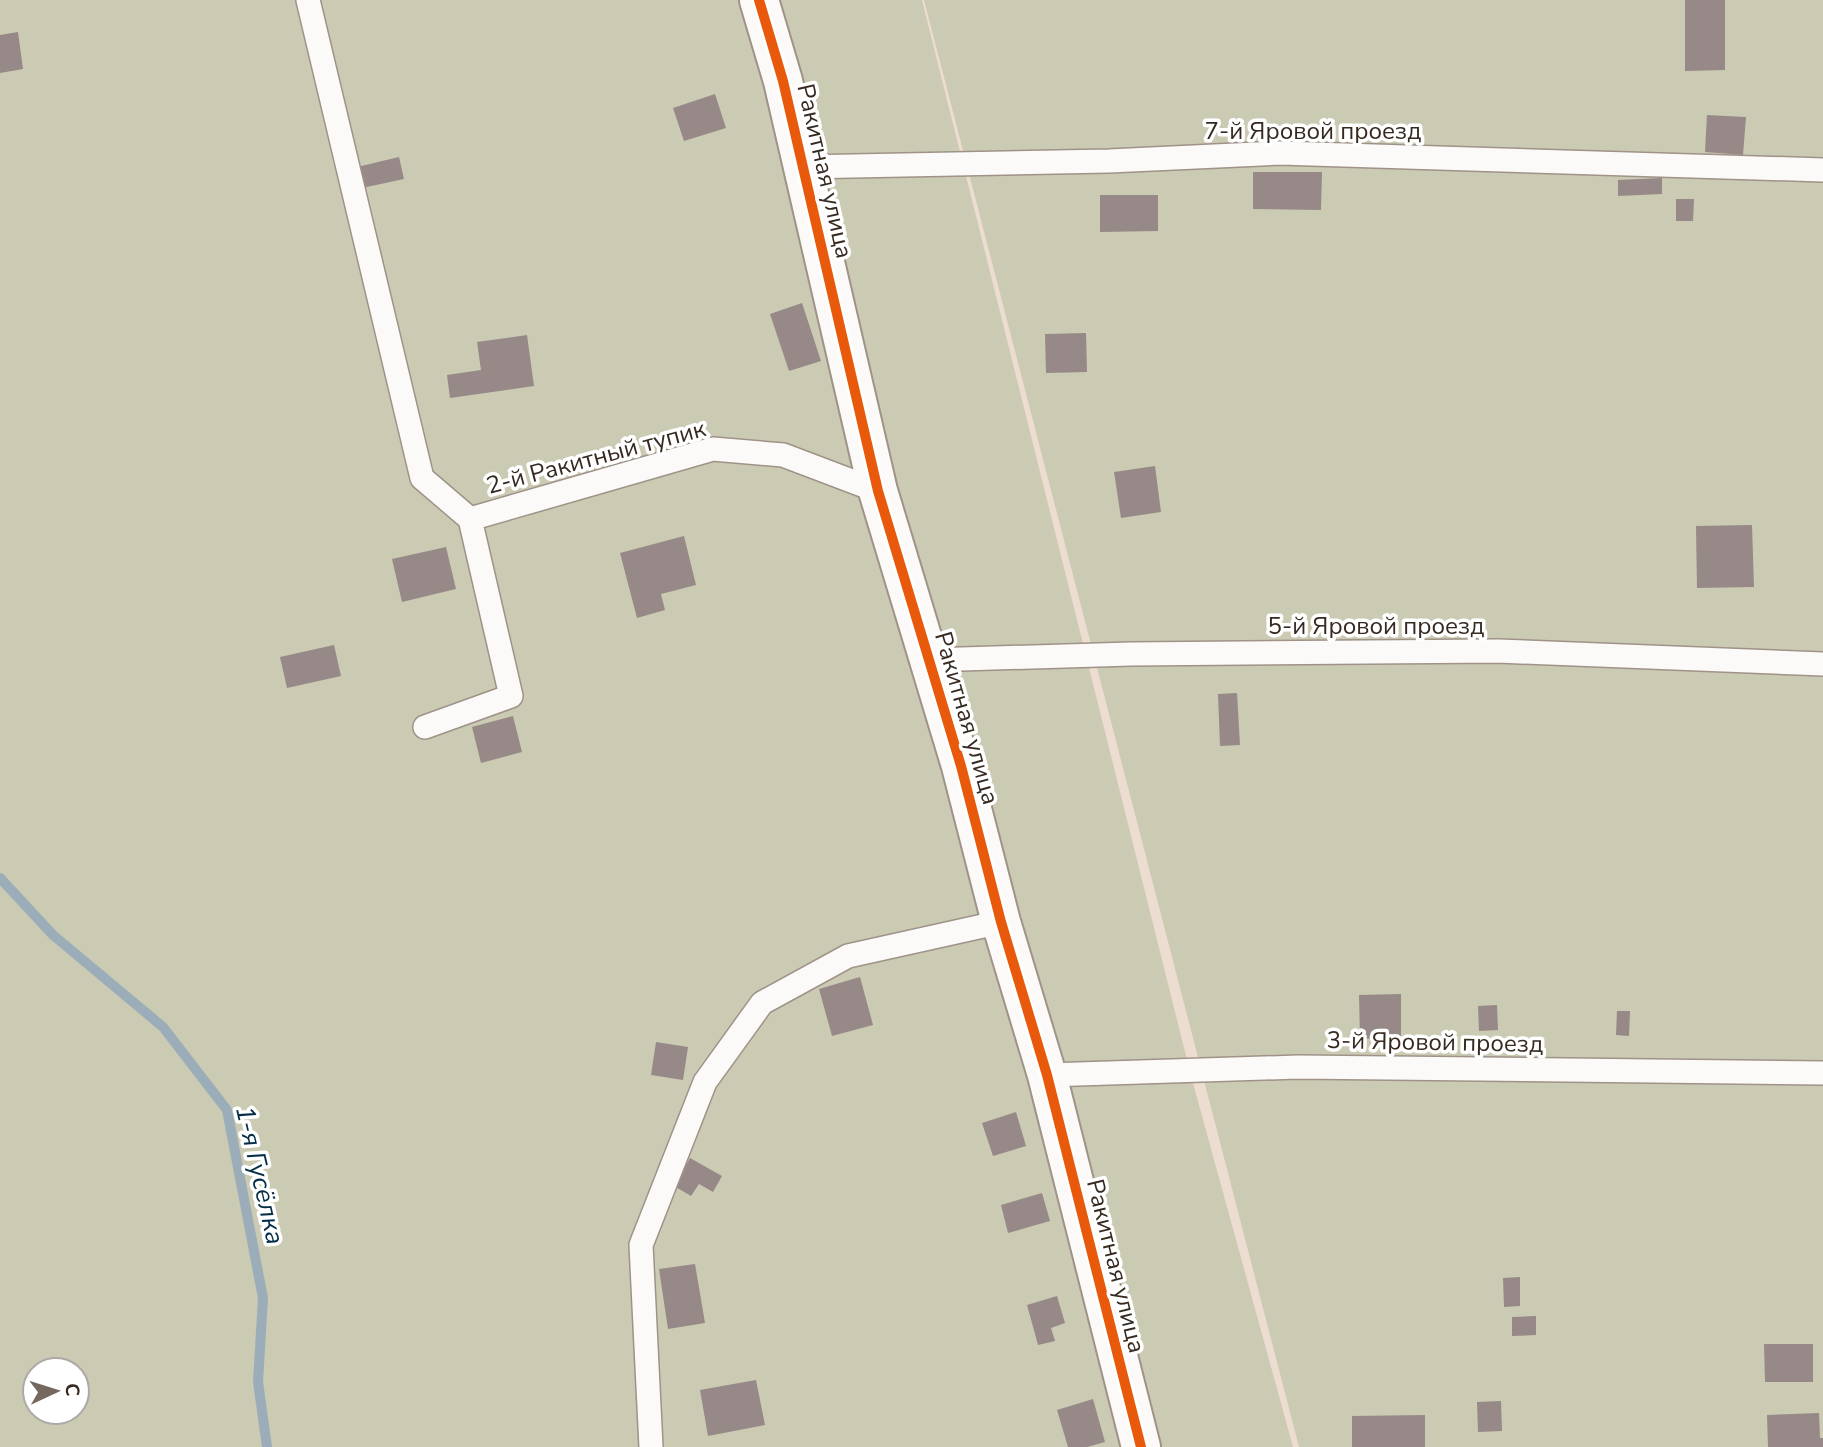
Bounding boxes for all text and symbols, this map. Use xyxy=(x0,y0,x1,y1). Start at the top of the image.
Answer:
street label: Ракитная улица xyxy=(789,81,861,261)
street label: 7-й Яровой проезд xyxy=(1205,115,1421,147)
street label: 2-й Ракитный тупик xyxy=(483,412,709,502)
street label: 5-й Яровой проезд xyxy=(1268,610,1484,642)
street label: Ракитная улица xyxy=(927,628,1007,808)
street label: 3-й Яровой проезд xyxy=(1326,1024,1544,1060)
water label: 1-я Гусёлка xyxy=(227,1102,293,1248)
street label: Ракитная улица xyxy=(1079,1176,1153,1356)
north arrow xyxy=(21,1356,91,1426)
text: С xyxy=(59,1383,85,1397)

